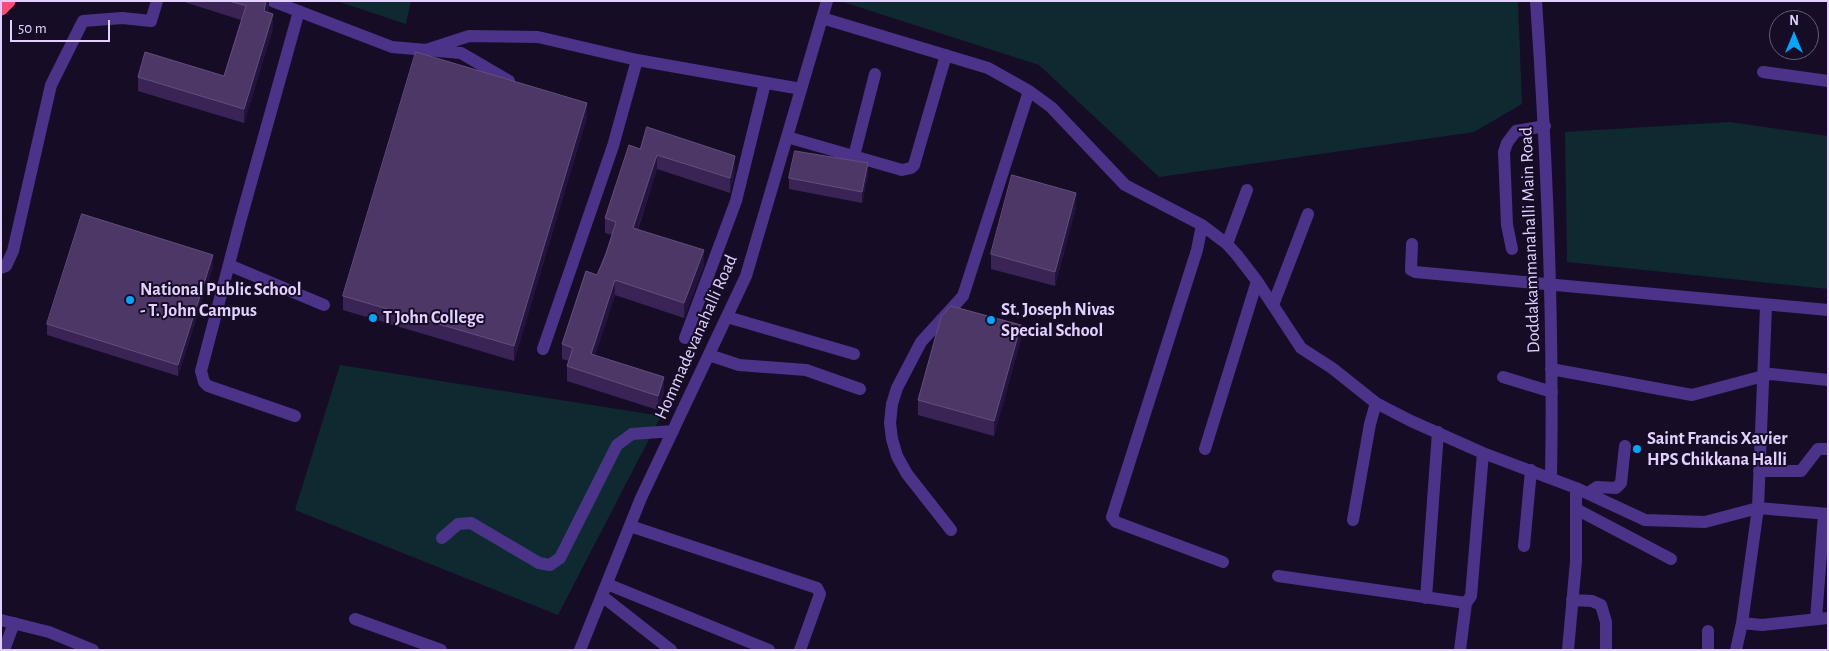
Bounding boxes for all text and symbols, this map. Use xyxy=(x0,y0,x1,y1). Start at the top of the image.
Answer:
scale bar xyxy=(12,10,112,42)
north arrow xyxy=(1769,10,1819,60)
text: N xyxy=(1789,14,1799,28)
text: 50 m xyxy=(18,21,47,36)
street label: Doddakammanahalli Main Road xyxy=(1515,126,1545,354)
street label: Hommadevanahalli Road xyxy=(650,251,742,423)
place label: National Public School - T. John Campus xyxy=(140,279,301,322)
marker: National Public School - T. John Campus xyxy=(124,294,136,306)
place label: St. Joseph Nivas Special School xyxy=(1001,299,1115,342)
place label: T John College xyxy=(383,307,484,329)
marker: T John College xyxy=(367,312,379,324)
marker: St. Joseph Nivas Special School xyxy=(985,314,997,326)
place label: Saint Francis Xavier HPS Chikkana Halli xyxy=(1647,428,1788,470)
marker: Saint Francis Xavier HPS Chikkana Halli xyxy=(1631,443,1643,455)

